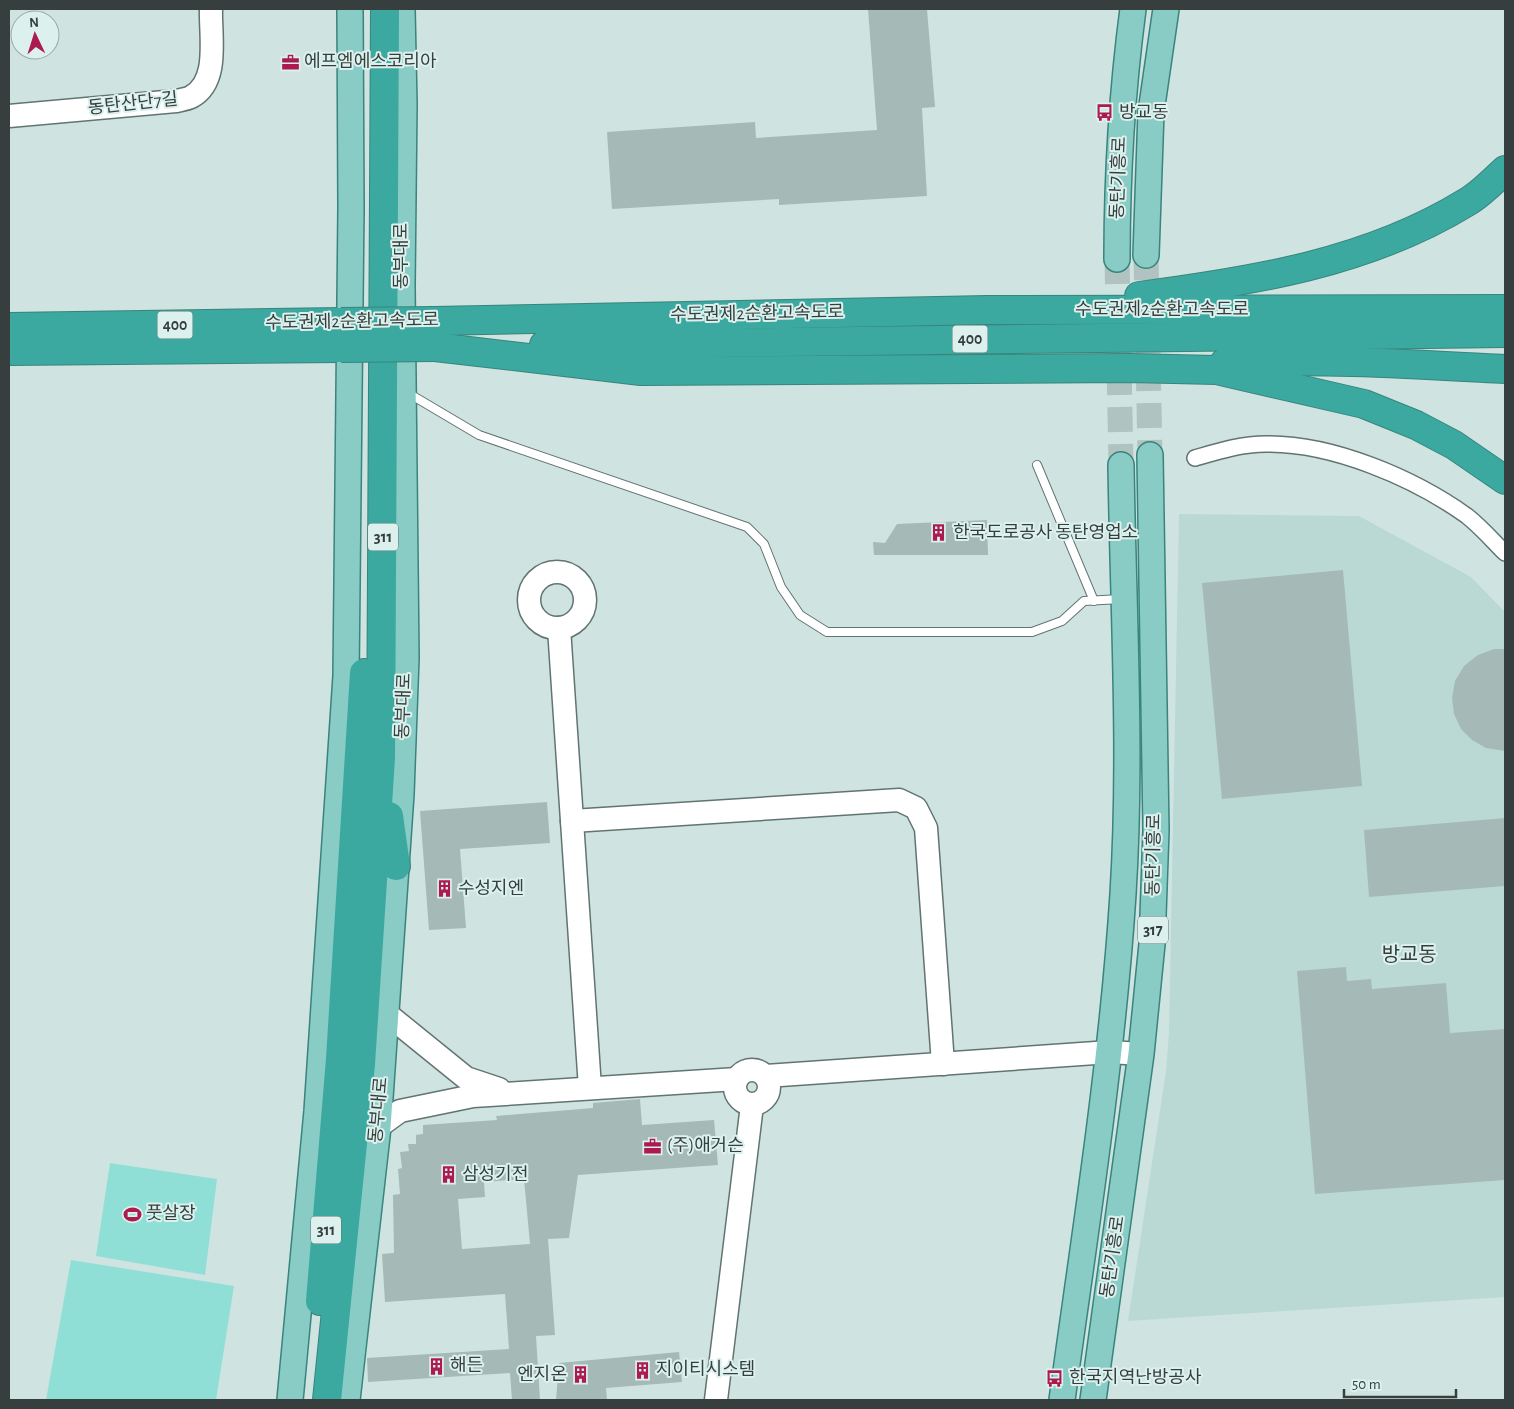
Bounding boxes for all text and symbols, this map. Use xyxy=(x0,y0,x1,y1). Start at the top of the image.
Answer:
north arrow xyxy=(10,10,60,60)
text: N xyxy=(29,16,40,30)
place label: 에프엠에스코리아 xyxy=(304,51,437,71)
office icon: 에프엠에스코리아 xyxy=(280,52,300,72)
street label: 동탄산단7길 xyxy=(87,88,179,118)
place label: 방교동 xyxy=(1119,102,1169,122)
bus stop icon: 방교동 xyxy=(1095,103,1115,123)
street label: 동탄기흥로 xyxy=(1107,136,1129,220)
street label: 동부대로 xyxy=(392,223,411,289)
street label: 수도권제2순환고속도로 xyxy=(1075,299,1249,319)
street label: 수도권제2순환고속도로 xyxy=(670,301,844,325)
street label: 수도권제2순환고속도로 xyxy=(265,309,439,333)
road number: 400 xyxy=(158,312,192,338)
road number: 400 xyxy=(952,326,988,352)
place label: 한국도로공사 동탄영업소 xyxy=(953,522,1138,542)
building icon: 한국도로공사 동탄영업소 xyxy=(929,523,949,543)
road number: 311 xyxy=(368,524,398,550)
street label: 동부대로 xyxy=(393,673,414,739)
street label: 동탄기흥로 xyxy=(1142,813,1164,897)
place label: 수성지엔 xyxy=(458,878,524,898)
building icon: 수성지엔 xyxy=(434,879,454,899)
road number: 317 xyxy=(1138,916,1168,944)
district label: 방교동 xyxy=(1381,944,1437,965)
street label: 동부대로 xyxy=(366,1076,391,1144)
office icon: (주)애거슨 xyxy=(643,1136,663,1156)
place label: (주)애거슨 xyxy=(667,1136,744,1155)
place label: 삼성기전 xyxy=(462,1164,528,1184)
building icon: 삼성기전 xyxy=(438,1165,458,1185)
place label: 풋살장 xyxy=(146,1203,196,1223)
sports icon: 풋살장 xyxy=(122,1204,142,1224)
street label: 동탄기흥로 xyxy=(1096,1214,1128,1299)
road number: 311 xyxy=(311,1216,341,1244)
building icon: 해든 xyxy=(426,1356,446,1376)
place label: 해든 xyxy=(450,1356,483,1375)
place label: 지이티시스템 xyxy=(656,1359,755,1379)
building icon: 지이티시스템 xyxy=(632,1360,652,1380)
place label: 엔지온 xyxy=(517,1364,567,1384)
building icon: 엔지온 xyxy=(571,1365,591,1385)
scale bar xyxy=(1344,1366,1456,1398)
place label: 한국지역난방공사 xyxy=(1069,1367,1202,1387)
bus stop icon: 한국지역난방공사 xyxy=(1045,1368,1065,1388)
text: 50 m xyxy=(1352,1377,1381,1392)

